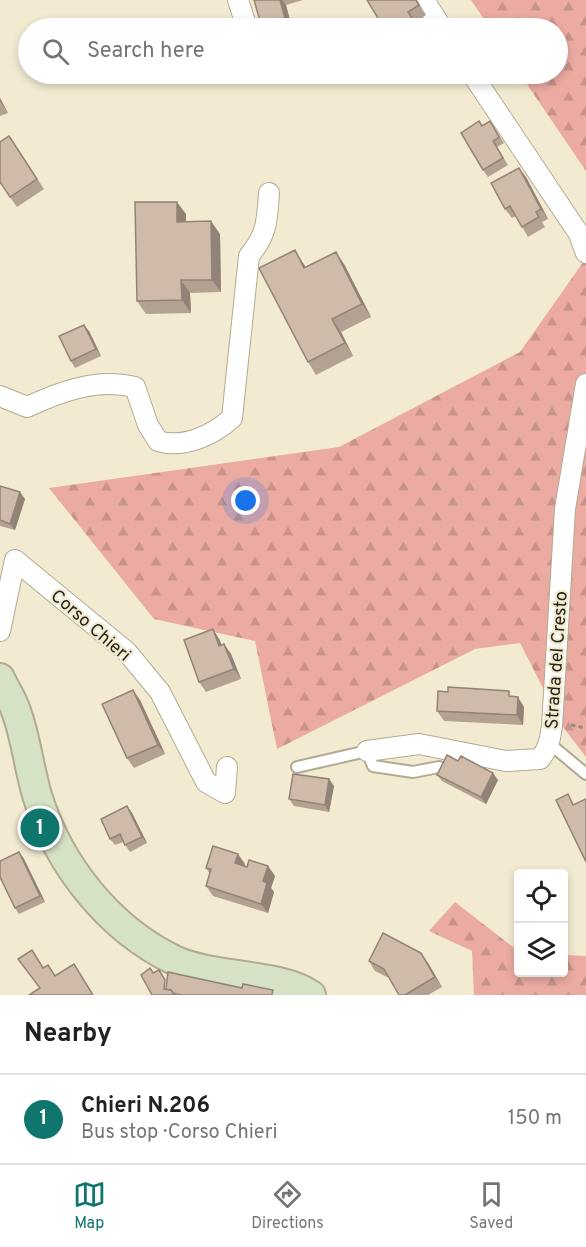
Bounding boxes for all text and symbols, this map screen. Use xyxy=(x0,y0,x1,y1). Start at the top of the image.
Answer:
search box xyxy=(18,18,568,84)
icon: search xyxy=(39,35,72,68)
text: Search here xyxy=(87,38,205,65)
your location xyxy=(231,486,260,515)
street label: Corso Chieri xyxy=(45,585,135,667)
street label: Strada del Cresto xyxy=(541,590,574,730)
pin: 1 xyxy=(20,806,60,850)
map controls xyxy=(514,869,568,977)
button: locate xyxy=(514,869,568,923)
button: layers xyxy=(514,923,568,977)
text: Nearby xyxy=(24,1018,112,1051)
text: Chieri N.206 xyxy=(81,1093,210,1120)
text: 1 xyxy=(40,1106,48,1132)
text: 150 m xyxy=(508,1106,562,1132)
text: Bus stop · Corso Chieri xyxy=(81,1120,277,1146)
tab: Map xyxy=(73,1178,106,1234)
tab: Directions xyxy=(251,1178,324,1234)
tab: Saved xyxy=(469,1178,513,1234)

